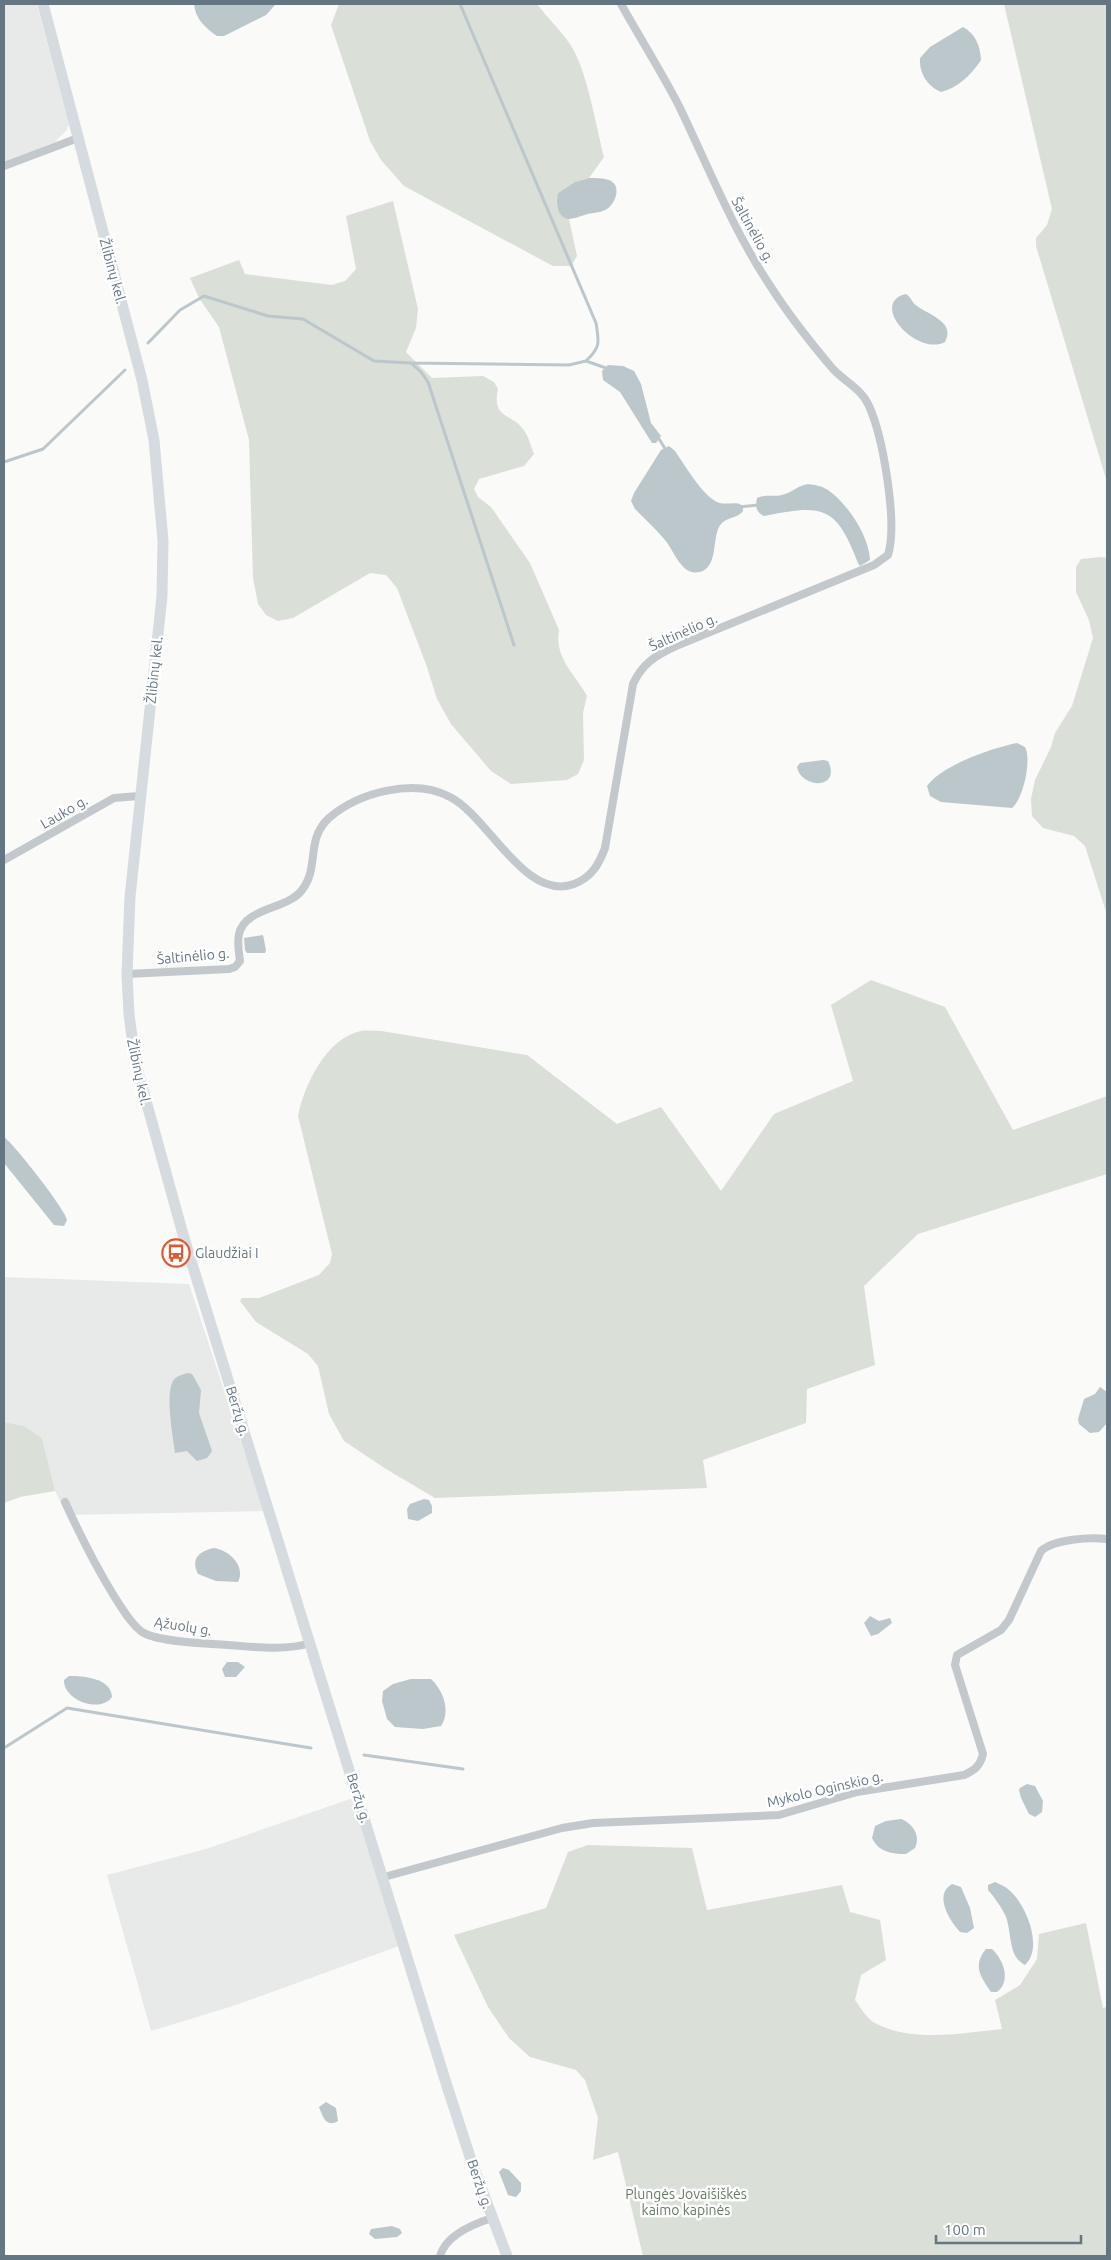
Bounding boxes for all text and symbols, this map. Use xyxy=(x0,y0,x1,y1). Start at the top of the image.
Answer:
street label: Šaltinėlio g. xyxy=(728,194,779,266)
street label: Žlibinų kel. xyxy=(97,236,130,306)
street label: Šaltinėlio g. xyxy=(646,609,720,654)
street label: Žlibinų kel. xyxy=(142,635,165,704)
street label: Lauko g. xyxy=(37,792,91,832)
street label: Šaltinėlio g. xyxy=(156,944,230,967)
street label: Žlibinų kel. xyxy=(124,1037,155,1107)
bus stop icon: Glaudžiai I xyxy=(161,1238,191,1268)
place label: Glaudžiai I xyxy=(195,1245,259,1261)
street label: Beržų g. xyxy=(223,1384,253,1438)
street label: Ąžuolų g. xyxy=(153,1614,213,1638)
street label: Mykolo Oginskio g. xyxy=(765,1768,885,1810)
street label: Beržų g. xyxy=(344,1771,374,1825)
street label: Beržų g. xyxy=(464,2157,496,2211)
park label: Plungės Jovaišiškės kaimo kapinės xyxy=(625,2186,747,2218)
scale bar xyxy=(936,2212,1081,2244)
text: 100 m xyxy=(944,2221,986,2238)

